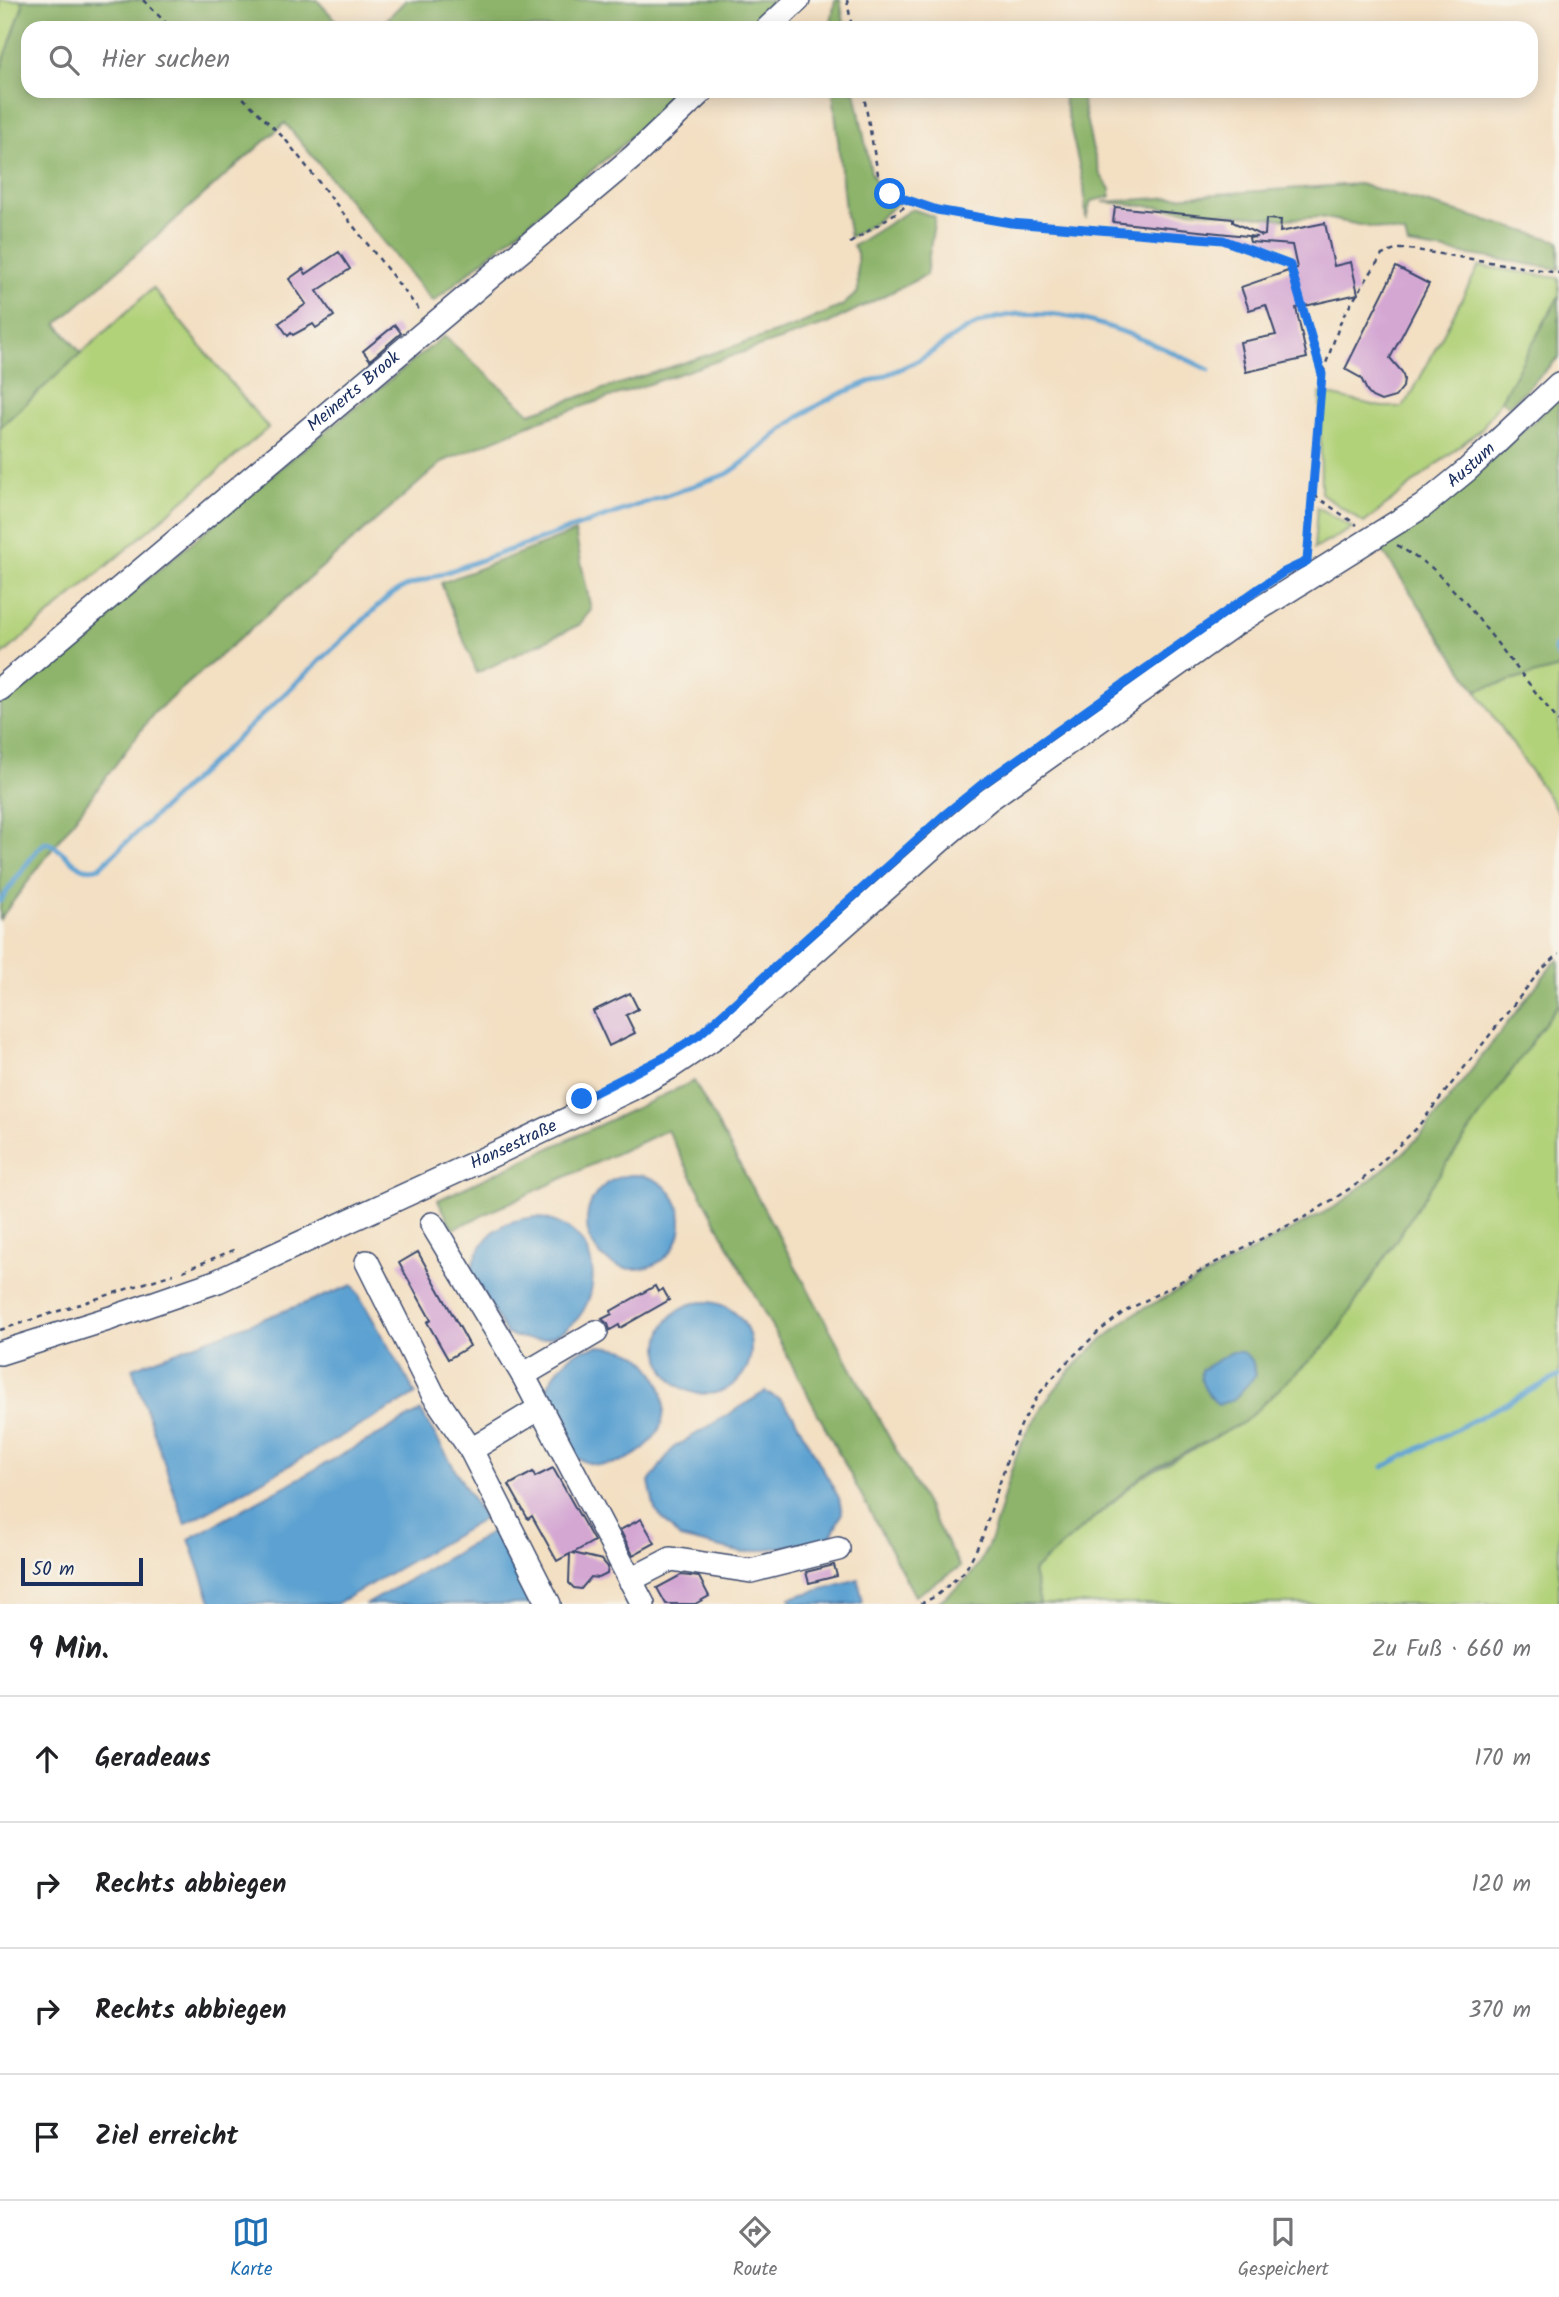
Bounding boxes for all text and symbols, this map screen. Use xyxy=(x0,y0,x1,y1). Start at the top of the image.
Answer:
search box xyxy=(21,21,1538,98)
text: Hier suchen xyxy=(101,39,230,81)
icon: search xyxy=(45,41,83,79)
route start xyxy=(874,178,905,209)
street label: Meinerts Brook xyxy=(301,343,407,440)
street label: Austum xyxy=(1441,436,1502,495)
route end xyxy=(566,1083,597,1114)
street label: Hansestraße xyxy=(465,1112,562,1178)
scale bar xyxy=(21,1555,144,1587)
text: 50 m xyxy=(32,1555,74,1585)
text: 9 Min. xyxy=(28,1626,109,1674)
text: Zu Fuß · 660 m xyxy=(1371,1632,1531,1668)
text: Geradeaus xyxy=(95,1738,211,1780)
icon: ahead xyxy=(28,1740,66,1778)
text: 170 m xyxy=(1474,1741,1531,1777)
text: Rechts abbiegen xyxy=(95,1864,286,1906)
icon: right xyxy=(28,1866,66,1904)
text: 120 m xyxy=(1471,1867,1531,1903)
text: Rechts abbiegen xyxy=(95,1990,286,2032)
icon: right xyxy=(28,1992,66,2030)
text: 370 m xyxy=(1468,1993,1531,2029)
text: Ziel erreicht xyxy=(95,2116,238,2158)
icon: arrive xyxy=(28,2118,66,2156)
tab: Karte xyxy=(230,2213,272,2285)
tab: Route xyxy=(733,2213,777,2285)
tab: Gespeichert xyxy=(1238,2213,1329,2285)

